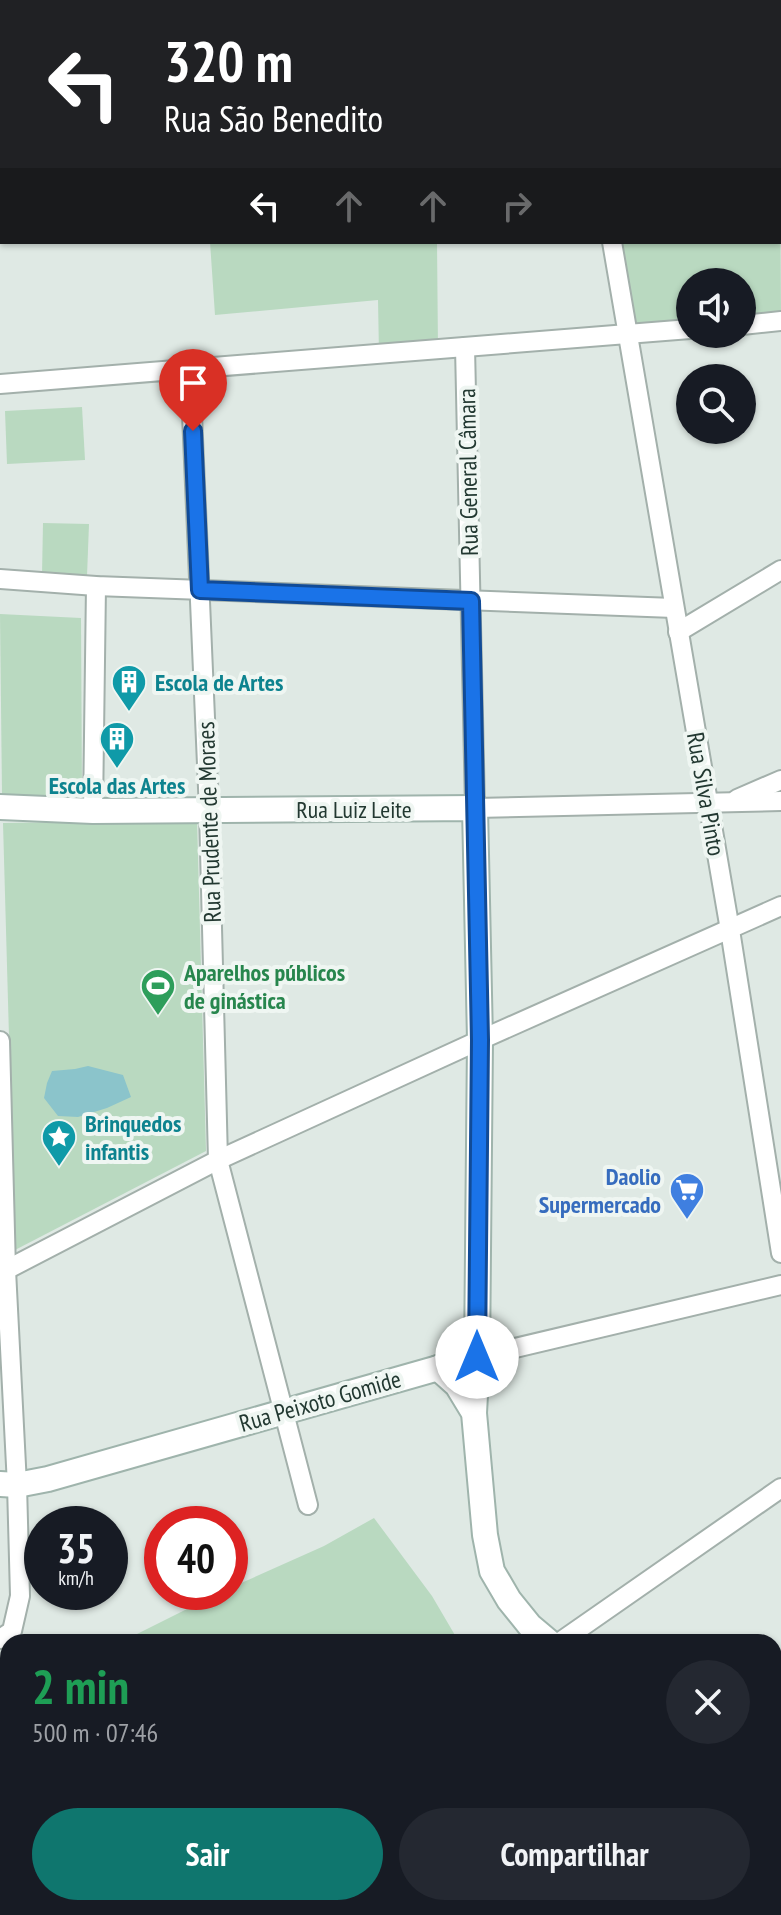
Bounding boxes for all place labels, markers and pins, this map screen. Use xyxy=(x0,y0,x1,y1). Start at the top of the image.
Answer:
pin xyxy=(159,349,227,431)
building icon: Escola de Artes xyxy=(110,663,148,713)
place label: Escola de Artes xyxy=(155,667,284,698)
building icon: Escola das Artes xyxy=(98,720,136,770)
place label: Escola das Artes xyxy=(49,770,185,801)
place label: Aparelhos públicos de ginástica xyxy=(183,957,345,1016)
sports icon: Aparelhos públicos de ginástica xyxy=(139,967,177,1017)
place label: Brinquedos infantis xyxy=(85,1108,181,1167)
place icon: Brinquedos infantis xyxy=(40,1118,78,1168)
place label: Daolio Supermercado xyxy=(539,1161,661,1220)
supermarket icon: Daolio Supermercado xyxy=(668,1171,706,1221)

